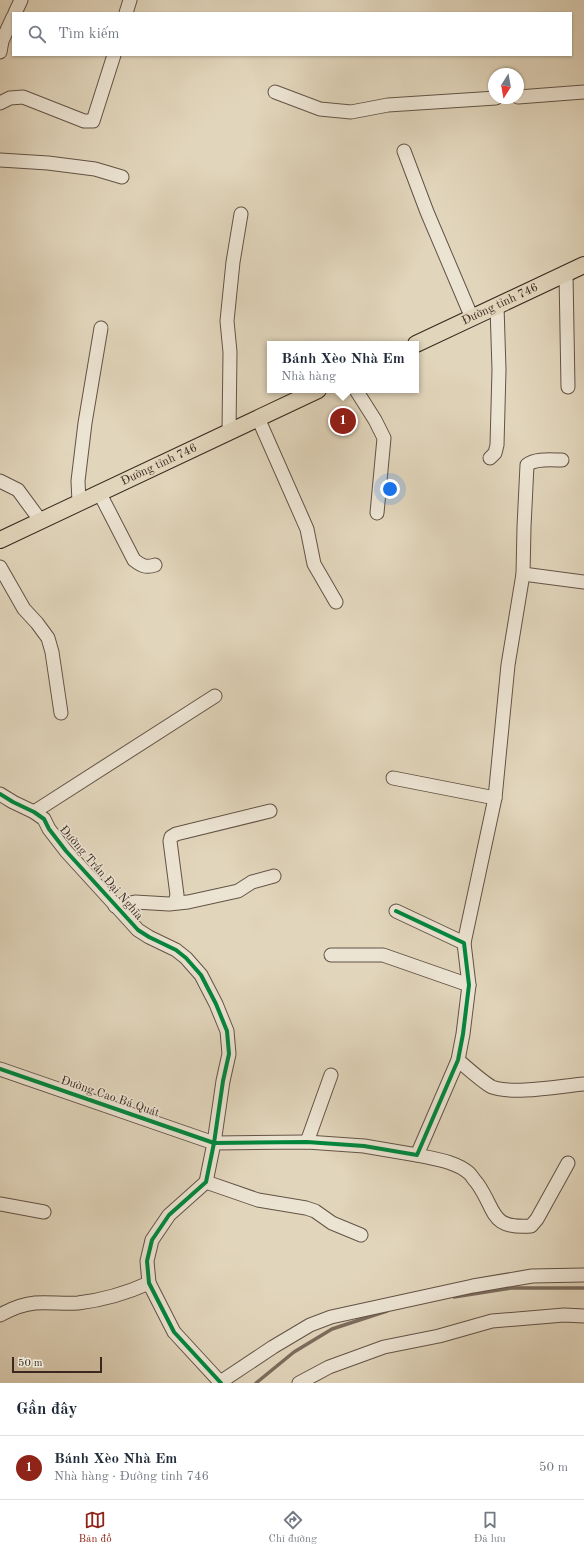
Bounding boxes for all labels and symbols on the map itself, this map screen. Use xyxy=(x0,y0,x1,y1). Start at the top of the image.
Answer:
north arrow xyxy=(488,68,524,104)
street label: Đường tỉnh 746 xyxy=(460,281,540,327)
pin: 1 xyxy=(330,406,356,436)
street label: Đường tỉnh 746 xyxy=(119,442,199,488)
your location xyxy=(380,479,400,499)
street label: Đường Trần Đại Nghĩa xyxy=(57,822,147,922)
street label: Đường Cao Bá Quát xyxy=(59,1074,161,1120)
scale bar xyxy=(12,1355,102,1374)

